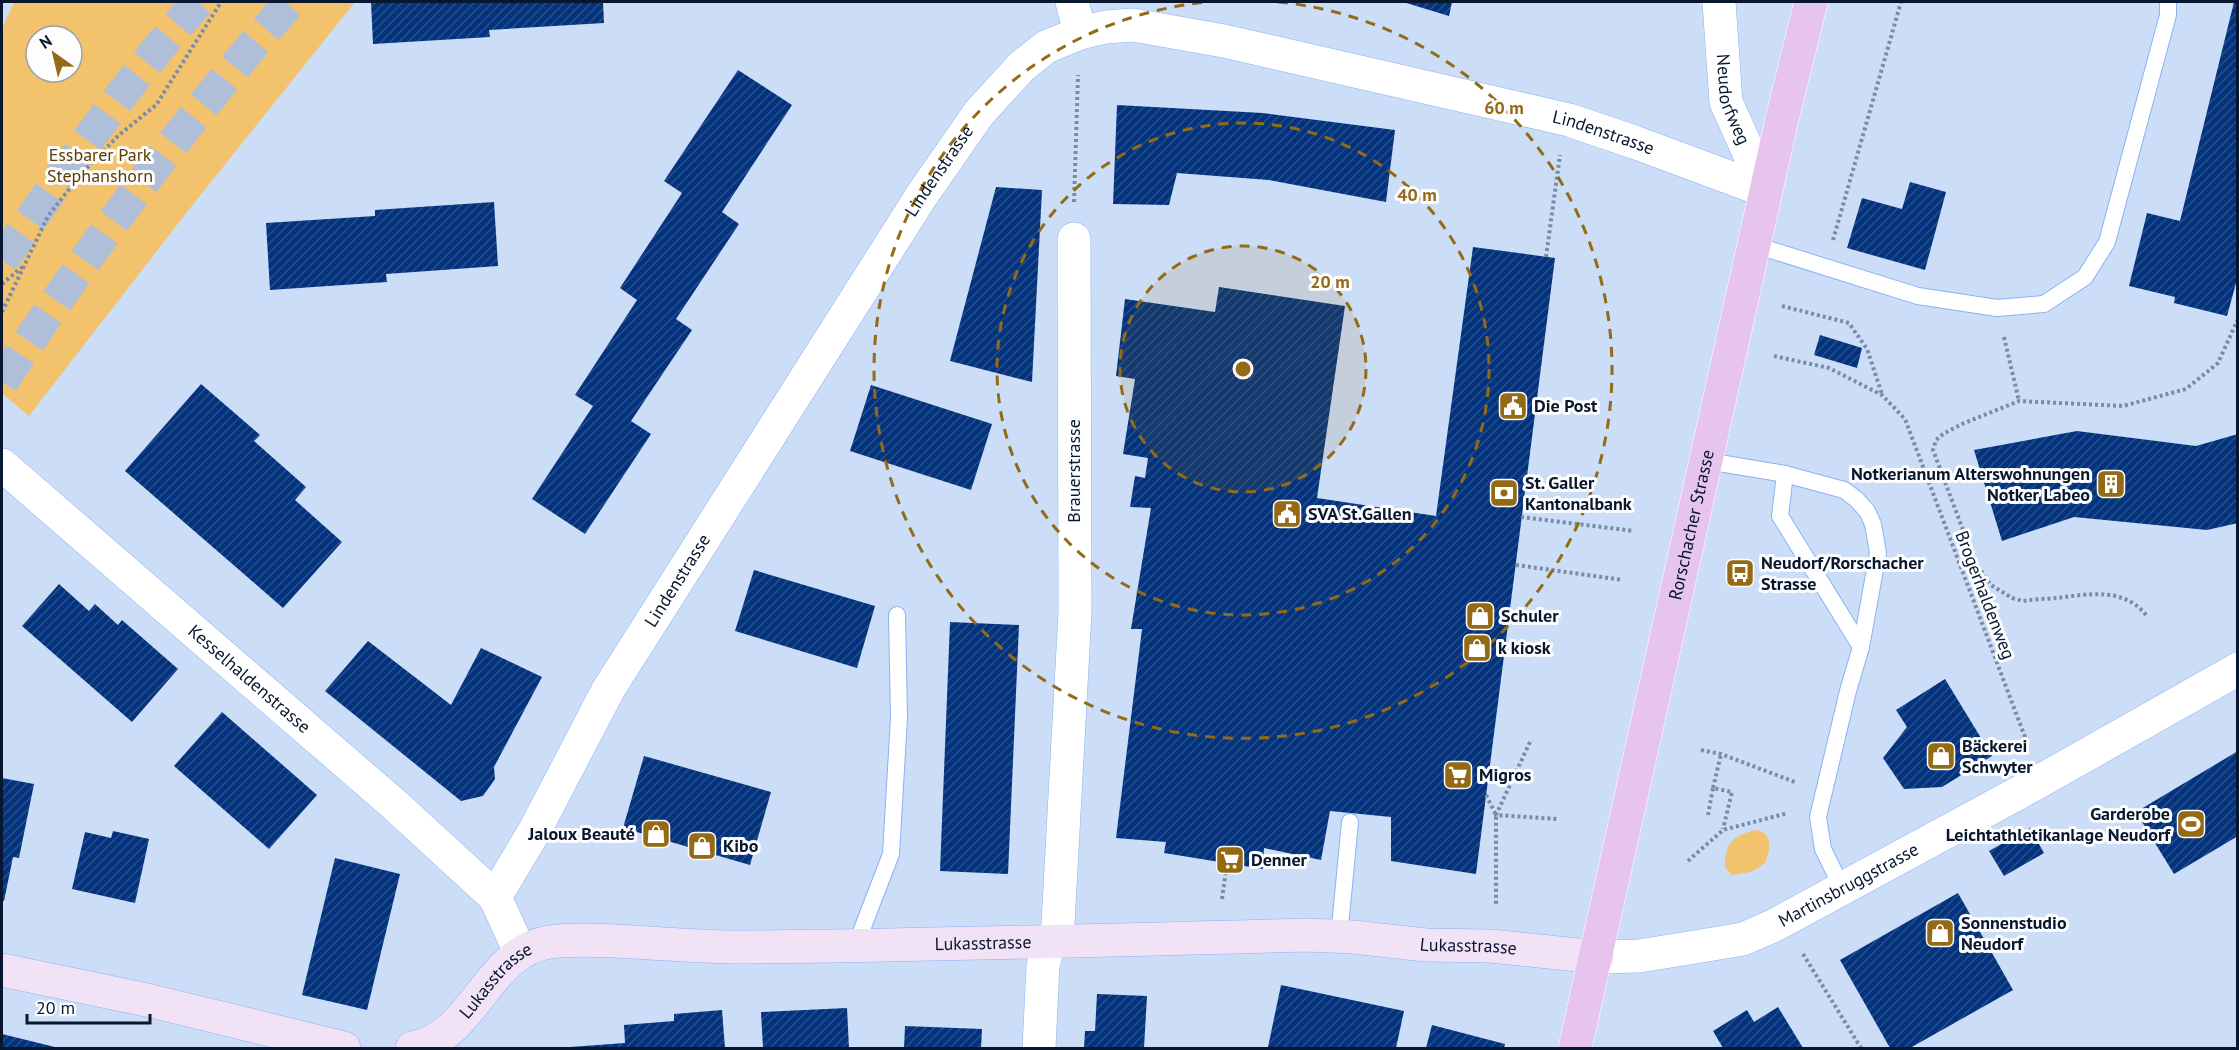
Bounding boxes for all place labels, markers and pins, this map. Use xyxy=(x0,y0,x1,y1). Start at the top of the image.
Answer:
centre of rings xyxy=(1233,359,1253,379)
public building icon: Die Post xyxy=(1497,390,1529,422)
place label: Die Post xyxy=(1534,394,1598,417)
place label: Notkerianum Alterswohnungen Notker Labeo xyxy=(1851,462,2090,506)
building icon: Notkerianum Alterswohnungen Notker Labeo xyxy=(2095,468,2127,500)
place label: St. Galler Kantonalbank xyxy=(1525,471,1632,515)
bank icon: St. Galler Kantonalbank xyxy=(1488,477,1520,509)
public building icon: SVA St.Gallen xyxy=(1271,498,1303,530)
place label: SVA St.Gallen xyxy=(1308,502,1411,525)
place label: Neudorf/Rorschacher Strasse xyxy=(1761,551,1924,595)
bus stop icon: Neudorf/Rorschacher Strasse xyxy=(1724,557,1756,589)
shop icon: Schuler xyxy=(1464,600,1496,632)
place label: Schuler xyxy=(1501,604,1559,627)
shop icon: k kiosk xyxy=(1461,632,1493,664)
place label: k kiosk xyxy=(1498,636,1551,659)
place label: Bäckerei Schwyter xyxy=(1962,734,2033,778)
shop icon: Bäckerei Schwyter xyxy=(1925,740,1957,772)
supermarket icon: Migros xyxy=(1442,759,1474,791)
place label: Migros xyxy=(1479,763,1532,786)
place label: Garderobe Leichtathletikanlage Neudorf xyxy=(1946,802,2171,846)
sports icon: Garderobe Leichtathletikanlage Neudorf xyxy=(2175,808,2207,840)
shop icon: Jaloux Beauté xyxy=(640,818,672,850)
place label: Jaloux Beauté xyxy=(527,822,635,845)
shop icon: Kibo xyxy=(686,830,718,862)
place label: Kibo xyxy=(723,834,759,857)
supermarket icon: Denner xyxy=(1214,844,1246,876)
place label: Denner xyxy=(1251,848,1308,871)
place label: Sonnenstudio Neudorf xyxy=(1961,911,2067,955)
shop icon: Sonnenstudio Neudorf xyxy=(1924,917,1956,949)

